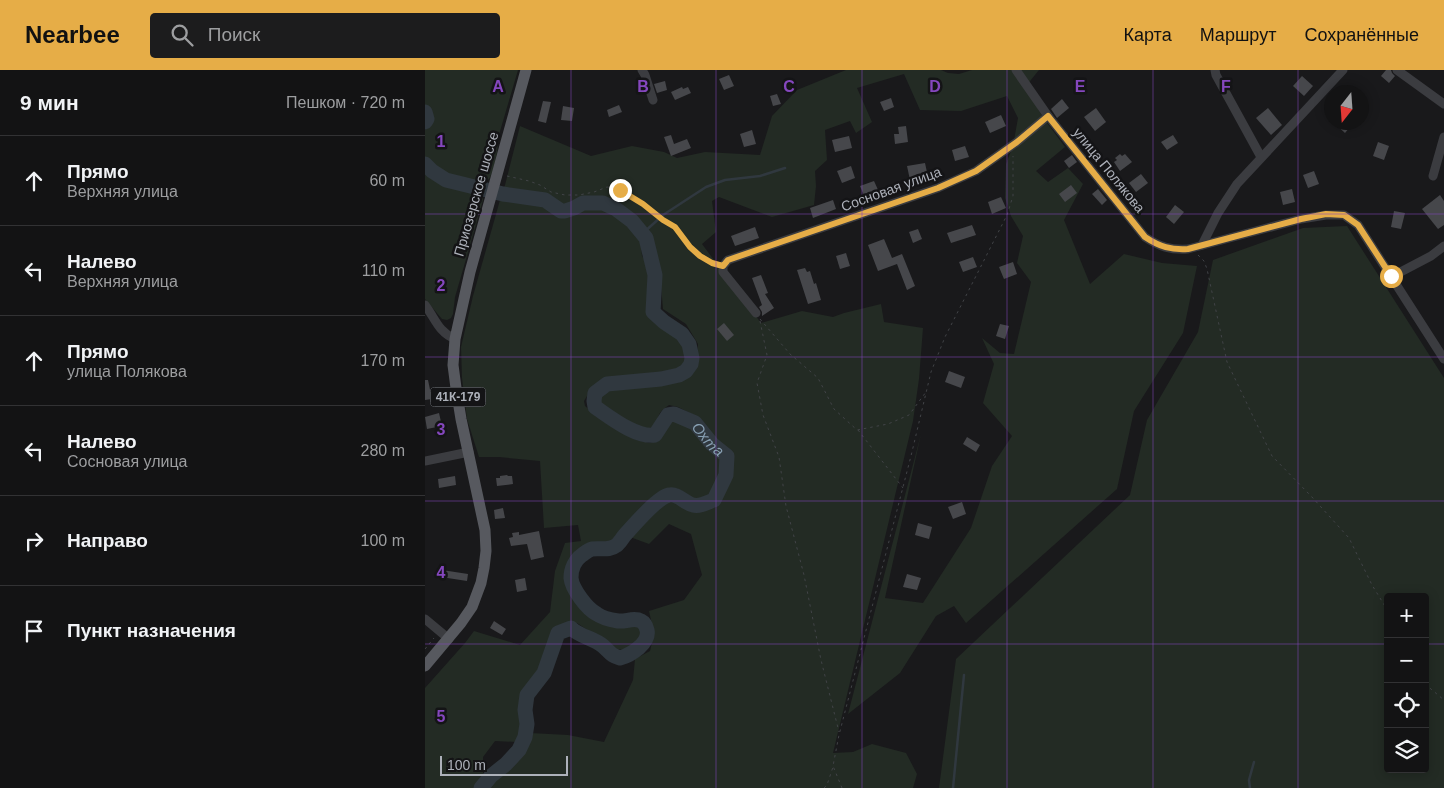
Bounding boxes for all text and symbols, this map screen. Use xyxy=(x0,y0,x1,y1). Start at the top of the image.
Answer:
search box xyxy=(150,13,500,58)
text: Nearbee xyxy=(25,21,120,48)
icon: search xyxy=(168,21,196,49)
text: Поиск xyxy=(208,24,260,45)
text: Карта xyxy=(1124,25,1172,45)
text: Маршрут xyxy=(1200,25,1276,45)
text: Сохранённые xyxy=(1304,25,1419,45)
text: A xyxy=(492,78,504,95)
text: B xyxy=(637,78,649,95)
text: C xyxy=(783,78,795,95)
text: D xyxy=(929,78,941,95)
text: E xyxy=(1075,78,1086,95)
text: F xyxy=(1221,78,1231,95)
north arrow xyxy=(1324,85,1369,130)
text: 9 мин xyxy=(20,91,79,114)
text: Пешком · 720 m xyxy=(286,94,405,111)
street label: улица Полякова xyxy=(1070,124,1148,216)
street label: Приозерское шоссе xyxy=(451,130,501,258)
text: 1 xyxy=(437,133,446,150)
text: Прямо xyxy=(67,161,129,182)
street label: Сосновая улица xyxy=(839,163,943,215)
icon: ahead xyxy=(20,167,48,195)
text: 60 m xyxy=(369,172,405,189)
route end xyxy=(609,179,632,202)
text: Верхняя улица xyxy=(67,183,178,200)
text: Налево xyxy=(67,251,137,272)
icon: left xyxy=(20,257,48,285)
text: 110 m xyxy=(362,262,405,279)
route start xyxy=(1380,265,1403,288)
text: Верхняя улица xyxy=(67,273,178,290)
text: 2 xyxy=(437,277,446,294)
text: Прямо xyxy=(67,341,129,362)
icon: ahead xyxy=(20,347,48,375)
text: 170 m xyxy=(361,352,405,369)
text: улица Полякова xyxy=(67,363,187,380)
road number: 41К-179 xyxy=(430,388,485,407)
water label: Охта xyxy=(689,418,728,459)
text: 3 xyxy=(437,421,446,438)
text: Налево xyxy=(67,431,137,452)
icon: left xyxy=(20,437,48,465)
text: 280 m xyxy=(361,442,405,459)
text: Сосновая улица xyxy=(67,453,188,470)
icon: right xyxy=(20,527,48,555)
text: Направо xyxy=(67,530,148,551)
text: 100 m xyxy=(361,532,405,549)
text: 4 xyxy=(437,564,446,581)
map controls xyxy=(1384,593,1429,773)
button: + xyxy=(1384,593,1429,638)
icon: arrive xyxy=(20,617,48,645)
text: Пункт назначения xyxy=(67,620,236,641)
button: − xyxy=(1384,638,1429,683)
button: locate xyxy=(1384,683,1429,728)
text: 5 xyxy=(437,708,446,725)
button: layers xyxy=(1384,728,1429,773)
scale bar xyxy=(440,753,567,776)
text: 100 m xyxy=(447,757,486,773)

